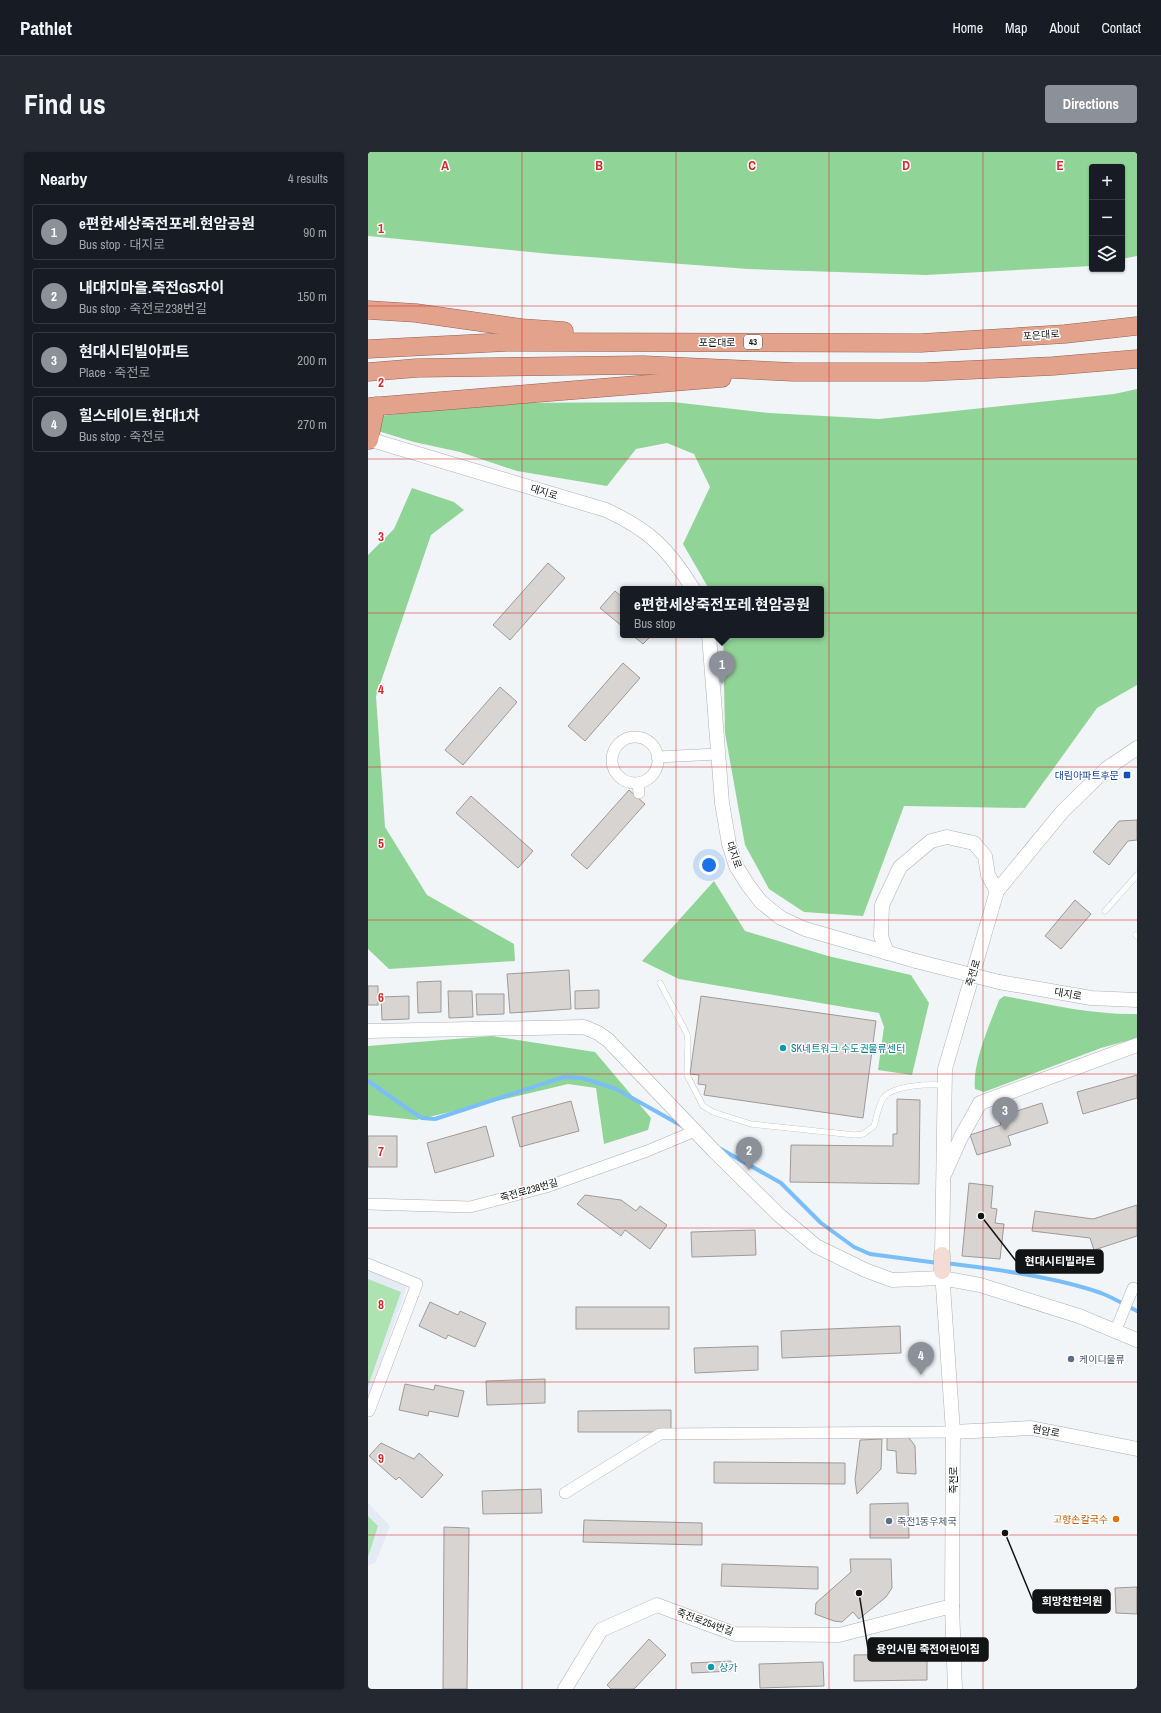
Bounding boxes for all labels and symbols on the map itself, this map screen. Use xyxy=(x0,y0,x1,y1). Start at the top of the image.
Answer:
text: A xyxy=(441,157,449,174)
text: B xyxy=(595,157,603,174)
text: C xyxy=(748,157,756,174)
text: D xyxy=(902,157,910,174)
text: E xyxy=(1056,157,1064,174)
text: 1 xyxy=(378,220,384,237)
street label: 포은대로 xyxy=(1022,327,1060,343)
road number: 43 xyxy=(744,335,762,349)
street label: 포은대로 xyxy=(699,336,735,349)
text: 2 xyxy=(378,374,384,391)
street label: 대지로 xyxy=(529,482,559,502)
text: 3 xyxy=(378,528,384,545)
pin: 1 xyxy=(709,651,735,684)
text: 4 xyxy=(378,681,384,698)
place label: 대림아파트후문 xyxy=(1055,769,1119,782)
marker: 대림아파트후문 xyxy=(1122,770,1132,780)
text: 5 xyxy=(378,835,384,852)
street label: 대지로 xyxy=(723,840,745,870)
your location xyxy=(699,855,719,875)
street label: 죽전로 xyxy=(963,958,983,988)
street label: 대지로 xyxy=(1053,985,1083,1003)
text: 6 xyxy=(378,989,384,1006)
place label: SK네트워크 수도권물류센터 xyxy=(791,1042,905,1055)
marker: SK네트워크 수도권물류센터 xyxy=(778,1043,788,1053)
pin: 3 xyxy=(992,1097,1018,1130)
pin: 2 xyxy=(736,1137,762,1170)
text: 7 xyxy=(378,1143,384,1160)
street label: 죽전로238번길 xyxy=(499,1176,559,1204)
callout: 현대시티빌라트 xyxy=(1016,1250,1103,1273)
text: 현대시티빌라트 xyxy=(1025,1254,1095,1268)
text: 8 xyxy=(378,1296,384,1313)
pin: 4 xyxy=(908,1342,934,1375)
place label: 케이디물류 xyxy=(1079,1353,1125,1366)
marker: 케이디물류 xyxy=(1066,1354,1076,1364)
street label: 현암로 xyxy=(1031,1422,1061,1440)
text: 9 xyxy=(378,1450,384,1467)
street label: 죽전로 xyxy=(947,1466,960,1494)
place label: 고향손칼국수 xyxy=(1053,1513,1108,1526)
marker: 고향손칼국수 xyxy=(1111,1514,1121,1524)
place label: 죽전1동우체국 xyxy=(897,1515,957,1528)
marker: 죽전1동우체국 xyxy=(884,1516,894,1526)
callout: 희망찬한의원 xyxy=(1033,1590,1110,1613)
text: 희망찬한의원 xyxy=(1042,1594,1102,1608)
street label: 죽전로254번길 xyxy=(675,1606,735,1638)
callout: 용인시립 죽전어린이집 xyxy=(868,1638,988,1661)
text: 용인시립 죽전어린이집 xyxy=(876,1642,980,1656)
place label: 상가 xyxy=(719,1661,737,1674)
marker: 상가 xyxy=(706,1662,716,1672)

